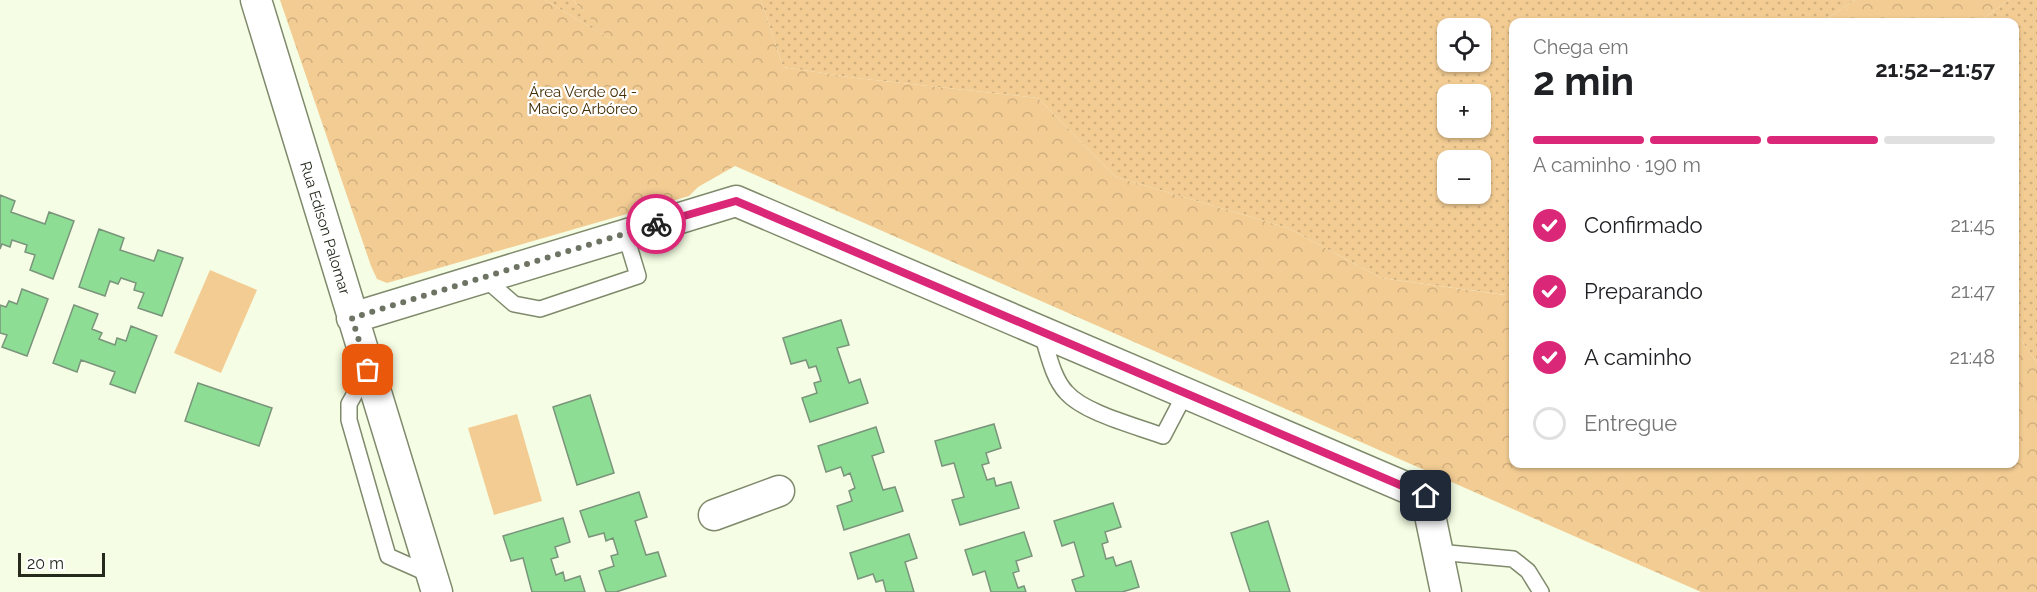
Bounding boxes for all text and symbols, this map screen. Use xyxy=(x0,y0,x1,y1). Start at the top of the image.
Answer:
map controls xyxy=(1437,18,1491,204)
button: locate xyxy=(1437,18,1491,72)
text: Chega em xyxy=(1533,35,1629,59)
text: 21:52–21:57 xyxy=(1875,56,1995,82)
text: 2 min xyxy=(1533,58,1634,104)
park label: Área Verde 04 - Maciço Arbóreo xyxy=(528,83,638,118)
button: + xyxy=(1437,84,1491,138)
button: − xyxy=(1437,150,1491,204)
text: A caminho · 190 m xyxy=(1533,153,1701,177)
street label: Rua Edison Palomar xyxy=(296,159,354,298)
courier xyxy=(626,194,686,254)
icon: bike xyxy=(640,208,673,241)
icon: check xyxy=(1533,209,1566,242)
text: Confirmado xyxy=(1584,212,1703,238)
text: 21:45 xyxy=(1950,213,1995,237)
icon: check xyxy=(1533,275,1566,308)
text: Preparando xyxy=(1584,278,1703,304)
text: 21:47 xyxy=(1951,279,1995,303)
icon: check xyxy=(1533,341,1566,374)
pin xyxy=(342,344,393,395)
text: A caminho xyxy=(1584,344,1692,370)
text: 21:48 xyxy=(1949,345,1995,369)
icon: bag xyxy=(351,353,384,386)
text: Entregue xyxy=(1584,410,1677,436)
pin xyxy=(1400,470,1451,521)
icon: home xyxy=(1409,479,1442,512)
scale bar xyxy=(18,550,105,578)
text: 20 m xyxy=(27,554,64,573)

